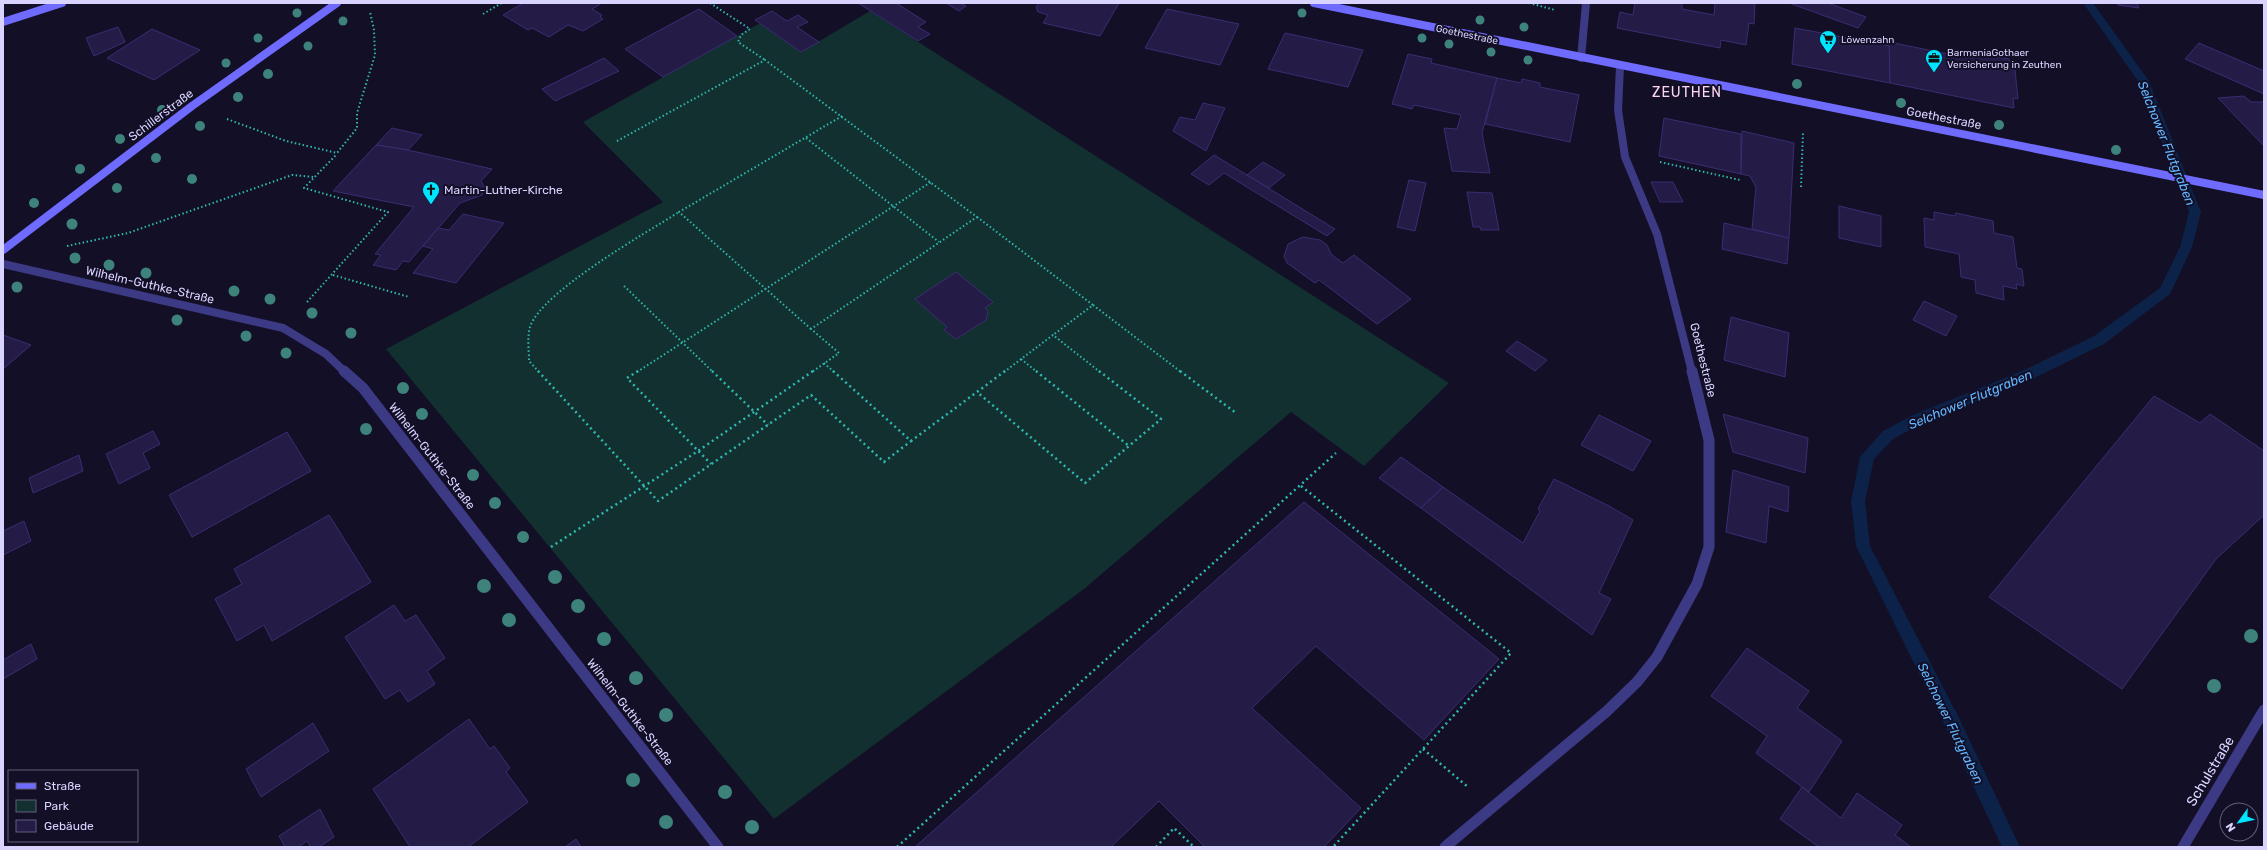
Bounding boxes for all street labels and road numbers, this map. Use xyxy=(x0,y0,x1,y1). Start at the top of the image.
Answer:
street label: Goethestraße xyxy=(1435,23,1499,48)
street label: Schillerstraße xyxy=(126,86,196,144)
street label: Goethestraße xyxy=(1905,104,1983,132)
street label: Wilhelm-Guthke-Straße xyxy=(84,263,216,307)
street label: Goethestraße xyxy=(1687,321,1719,399)
street label: Wilhelm-Guthke-Straße xyxy=(386,400,478,512)
street label: Wilhelm-Guthke-Straße xyxy=(584,656,676,768)
street label: Schulstraße xyxy=(2183,733,2238,809)

